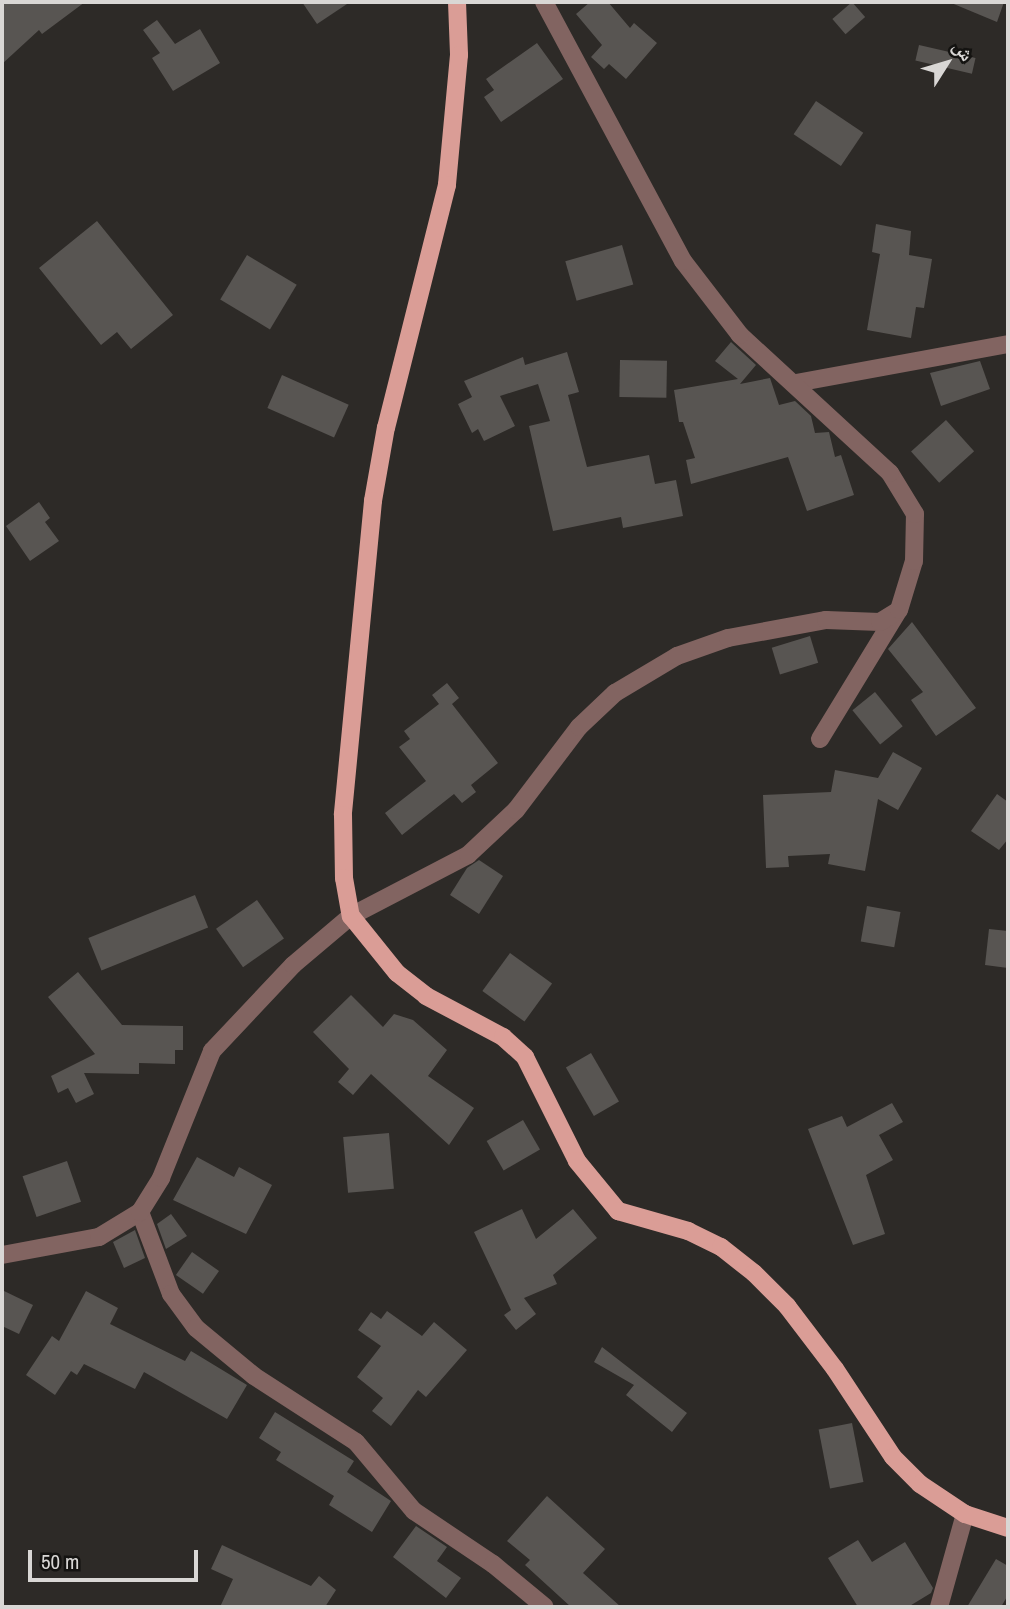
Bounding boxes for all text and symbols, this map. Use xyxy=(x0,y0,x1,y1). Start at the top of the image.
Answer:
north arrow xyxy=(912,28,982,98)
text: ش xyxy=(947,34,980,66)
scale bar xyxy=(32,1536,201,1580)
text: 50 m xyxy=(41,1547,79,1576)

